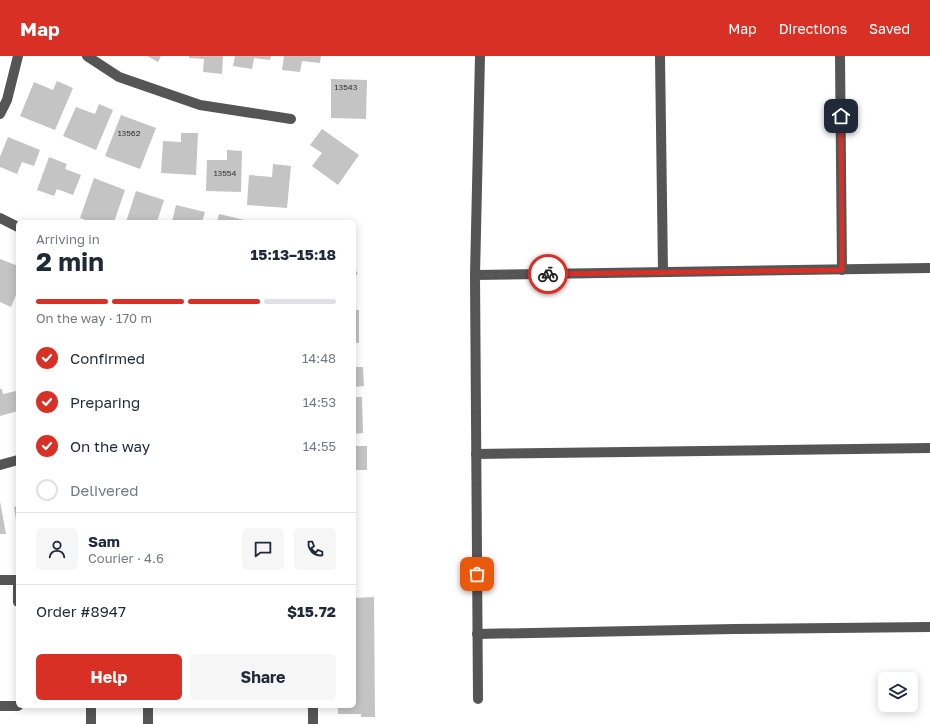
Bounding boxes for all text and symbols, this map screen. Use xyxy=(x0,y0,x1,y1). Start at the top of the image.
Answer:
text: Map xyxy=(20,17,60,40)
text: Map xyxy=(728,20,757,37)
text: Directions xyxy=(779,20,847,37)
text: Saved xyxy=(869,20,910,37)
house number: 13543 xyxy=(335,82,358,92)
pin xyxy=(824,99,858,133)
icon: home xyxy=(830,105,852,127)
house number: 13562 xyxy=(118,128,141,138)
house number: 13554 xyxy=(214,168,236,178)
text: Arriving in xyxy=(36,231,100,247)
text: 15:13–15:18 xyxy=(250,245,336,263)
text: 2 min xyxy=(36,246,104,277)
courier xyxy=(528,254,568,294)
icon: bike xyxy=(537,263,559,285)
text: On the way · 170 m xyxy=(36,310,152,326)
icon: check xyxy=(36,347,58,369)
text: Confirmed xyxy=(70,349,145,367)
text: 14:48 xyxy=(302,350,336,366)
icon: check xyxy=(36,391,58,413)
text: Preparing xyxy=(70,393,140,411)
text: 14:53 xyxy=(303,394,336,410)
icon: check xyxy=(36,435,58,457)
text: On the way xyxy=(70,437,150,455)
text: 14:55 xyxy=(303,438,336,454)
text: Delivered xyxy=(70,481,138,499)
button: person xyxy=(36,528,78,570)
button: chat xyxy=(242,528,284,570)
button: phone xyxy=(294,528,336,570)
text: Sam xyxy=(88,532,120,550)
text: Courier · 4.6 xyxy=(88,550,164,566)
pin xyxy=(460,557,494,591)
icon: bag xyxy=(466,563,488,585)
text: Order #8947 xyxy=(36,602,126,620)
text: $15.72 xyxy=(287,602,336,620)
button: Help xyxy=(36,654,182,700)
button: Share xyxy=(190,654,336,700)
map controls xyxy=(878,672,918,712)
button: layers xyxy=(878,672,918,712)

